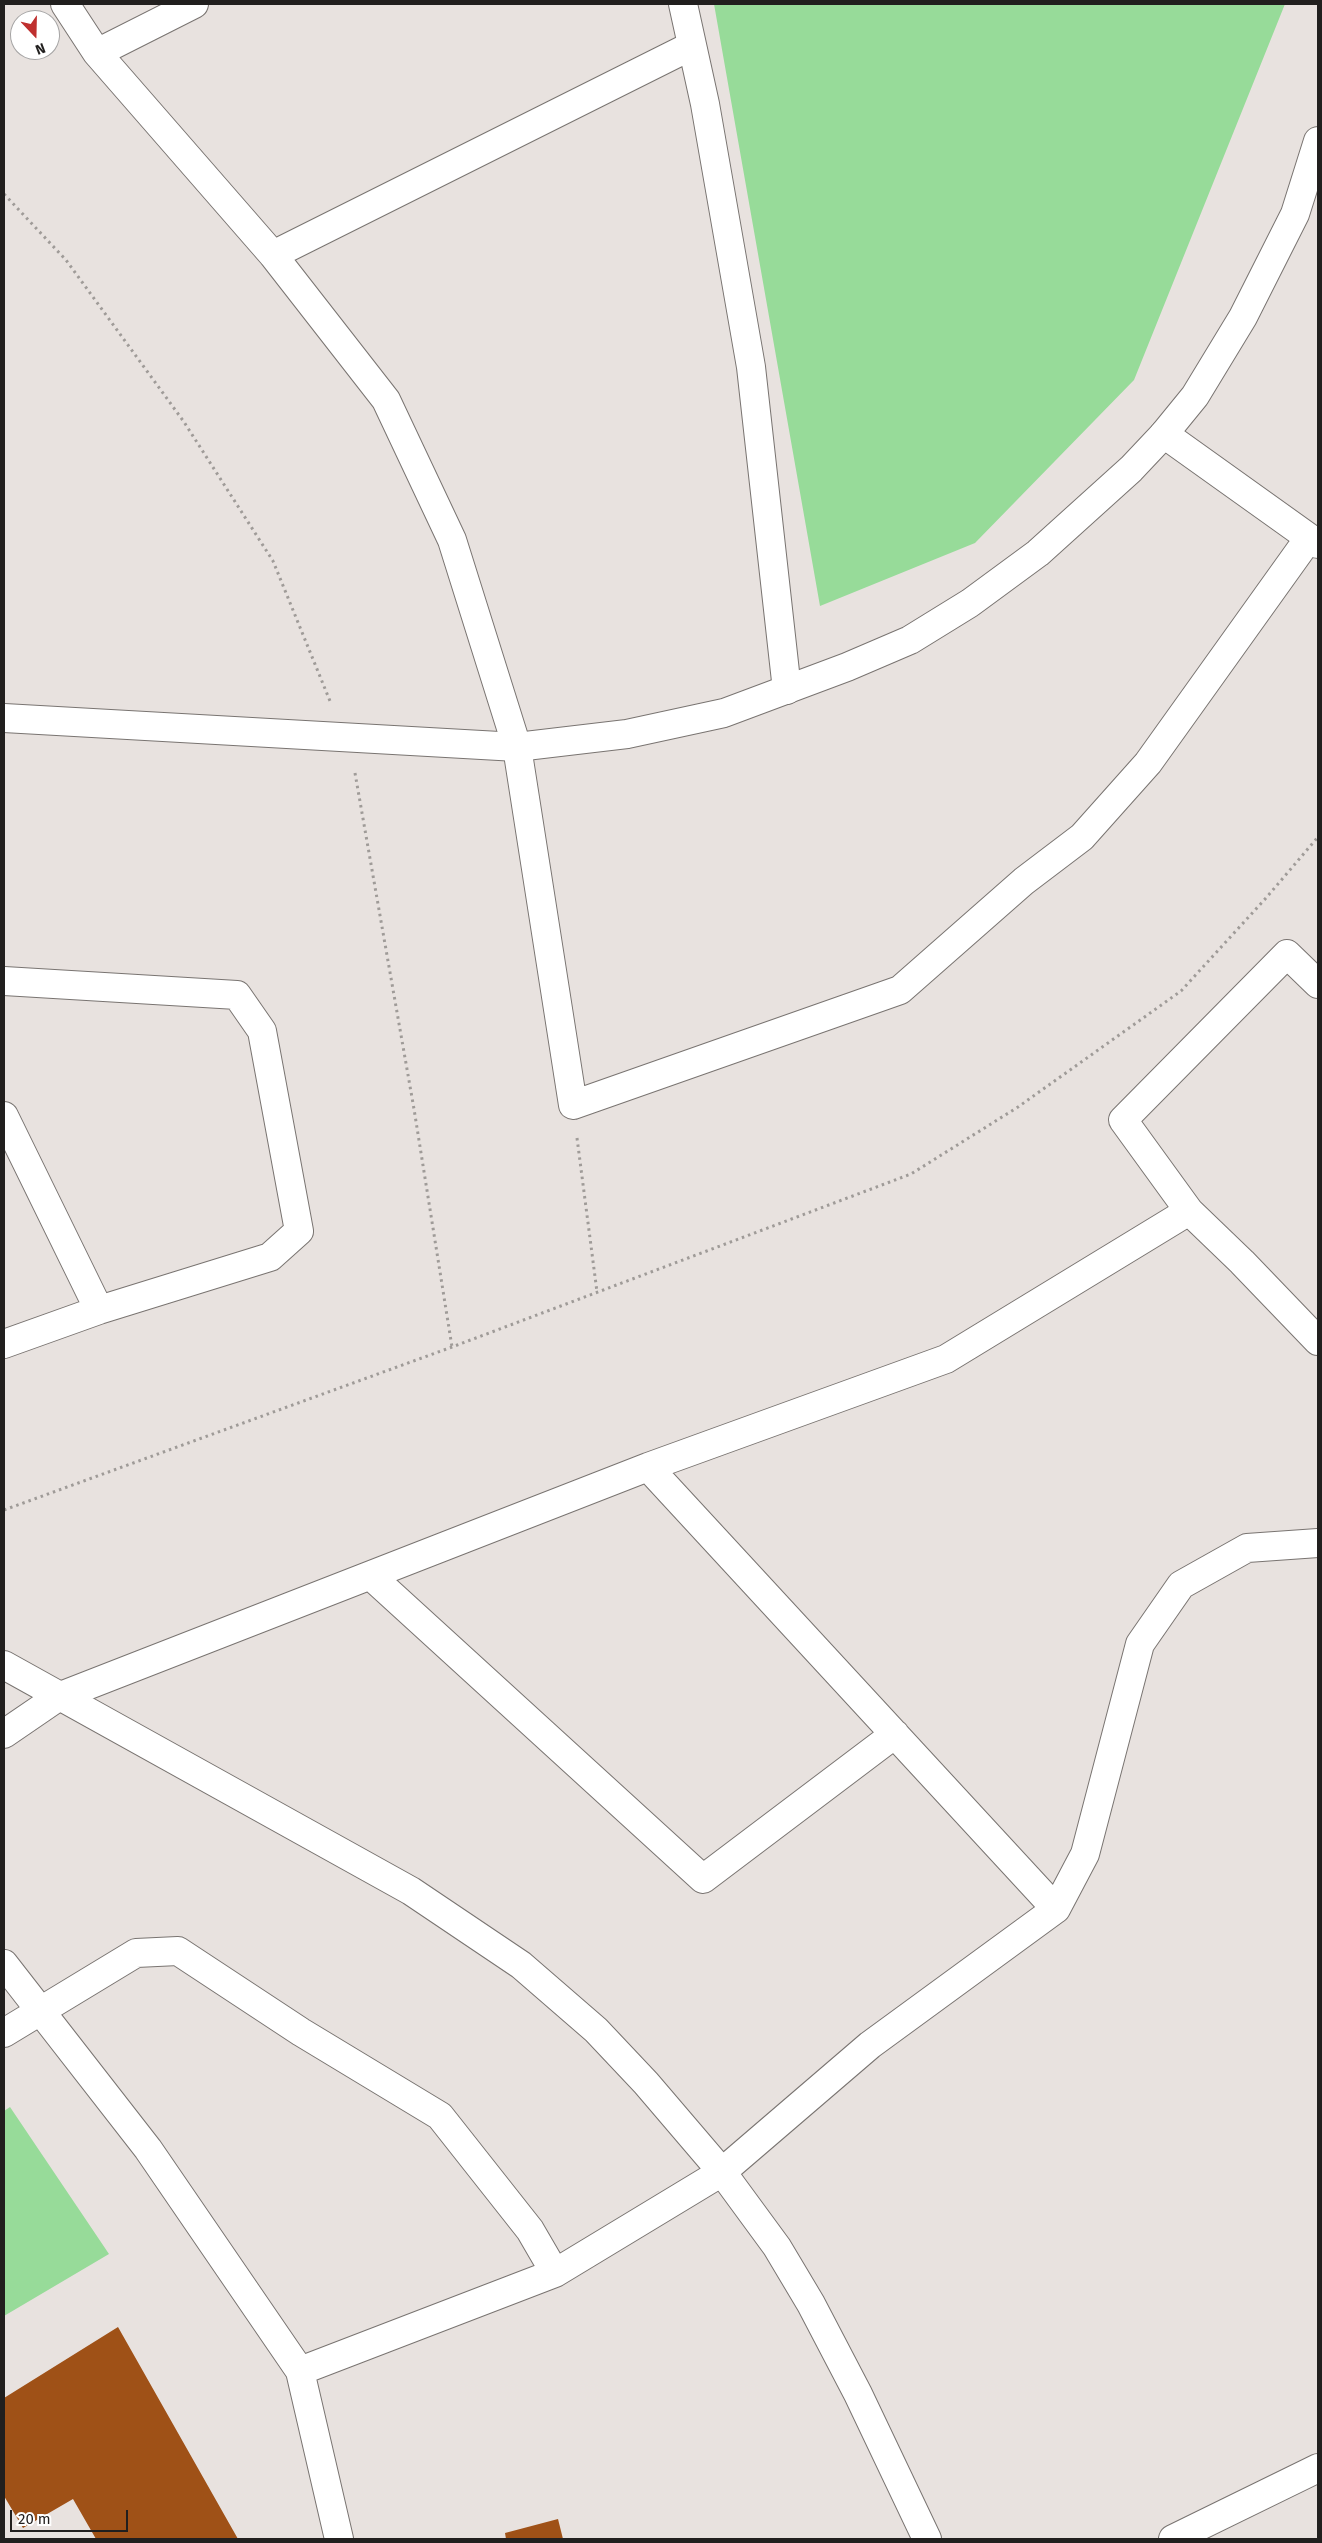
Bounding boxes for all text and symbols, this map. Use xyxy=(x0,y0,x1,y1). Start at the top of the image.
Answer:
north arrow xyxy=(10,10,60,60)
text: N xyxy=(33,39,48,58)
scale bar xyxy=(12,2500,130,2532)
text: 20 m xyxy=(18,2510,51,2528)

